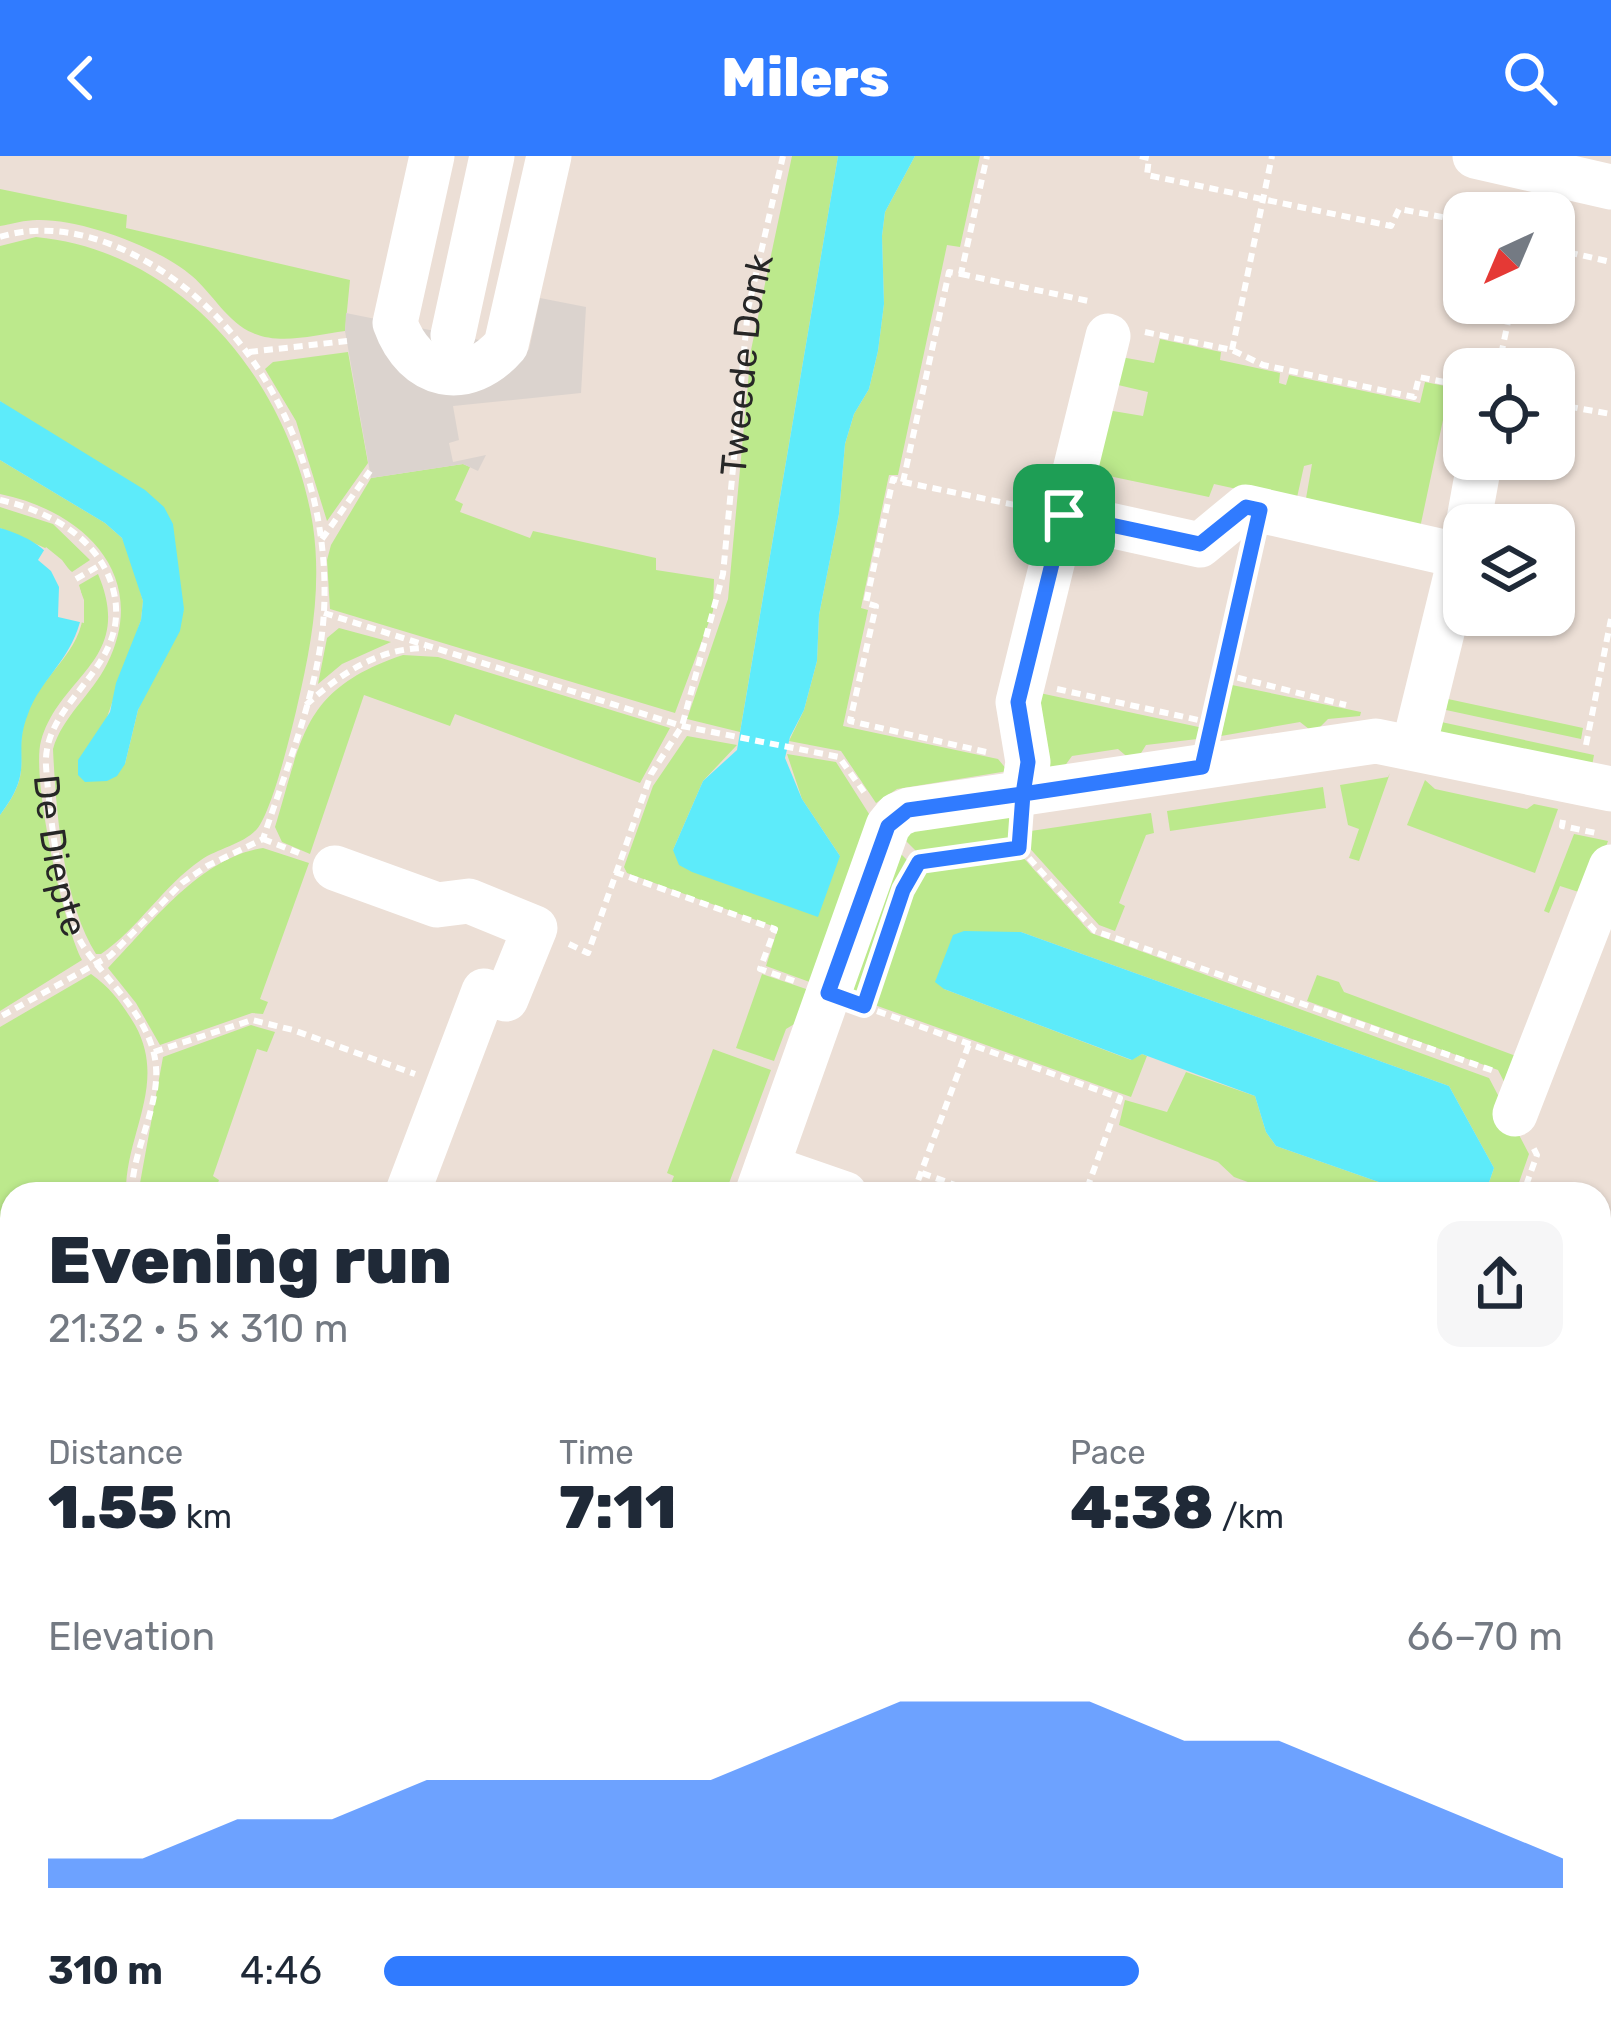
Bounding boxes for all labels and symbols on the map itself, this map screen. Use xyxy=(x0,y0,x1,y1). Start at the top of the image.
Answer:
north arrow xyxy=(1443,192,1575,324)
street label: Tweede Donk xyxy=(711,249,782,478)
pin xyxy=(1013,464,1115,566)
street label: De Diepte xyxy=(25,773,97,942)

